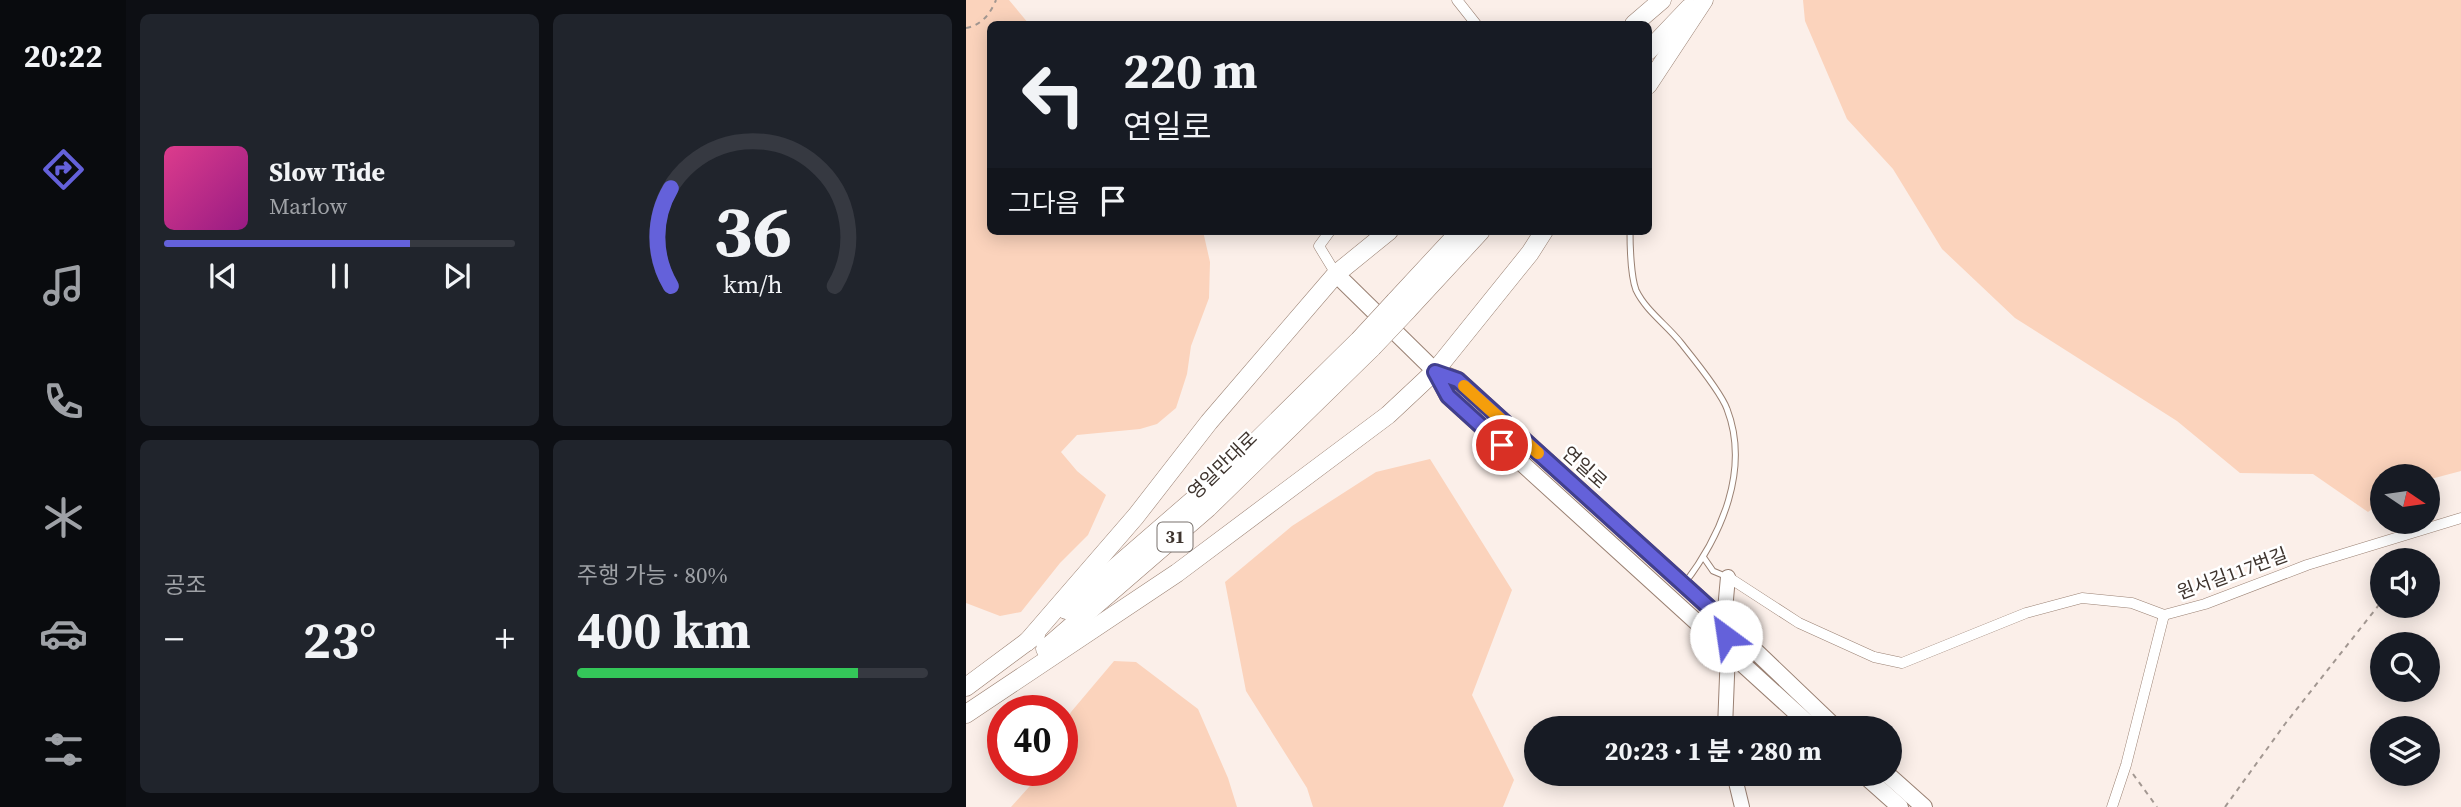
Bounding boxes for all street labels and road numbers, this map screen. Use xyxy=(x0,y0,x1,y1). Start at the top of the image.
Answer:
street label: 영일만대로 xyxy=(1182,425,1262,505)
street label: 연일로 xyxy=(1557,440,1613,494)
road number: 31 xyxy=(1158,522,1193,552)
street label: 원서길117번길 xyxy=(2173,541,2291,605)

